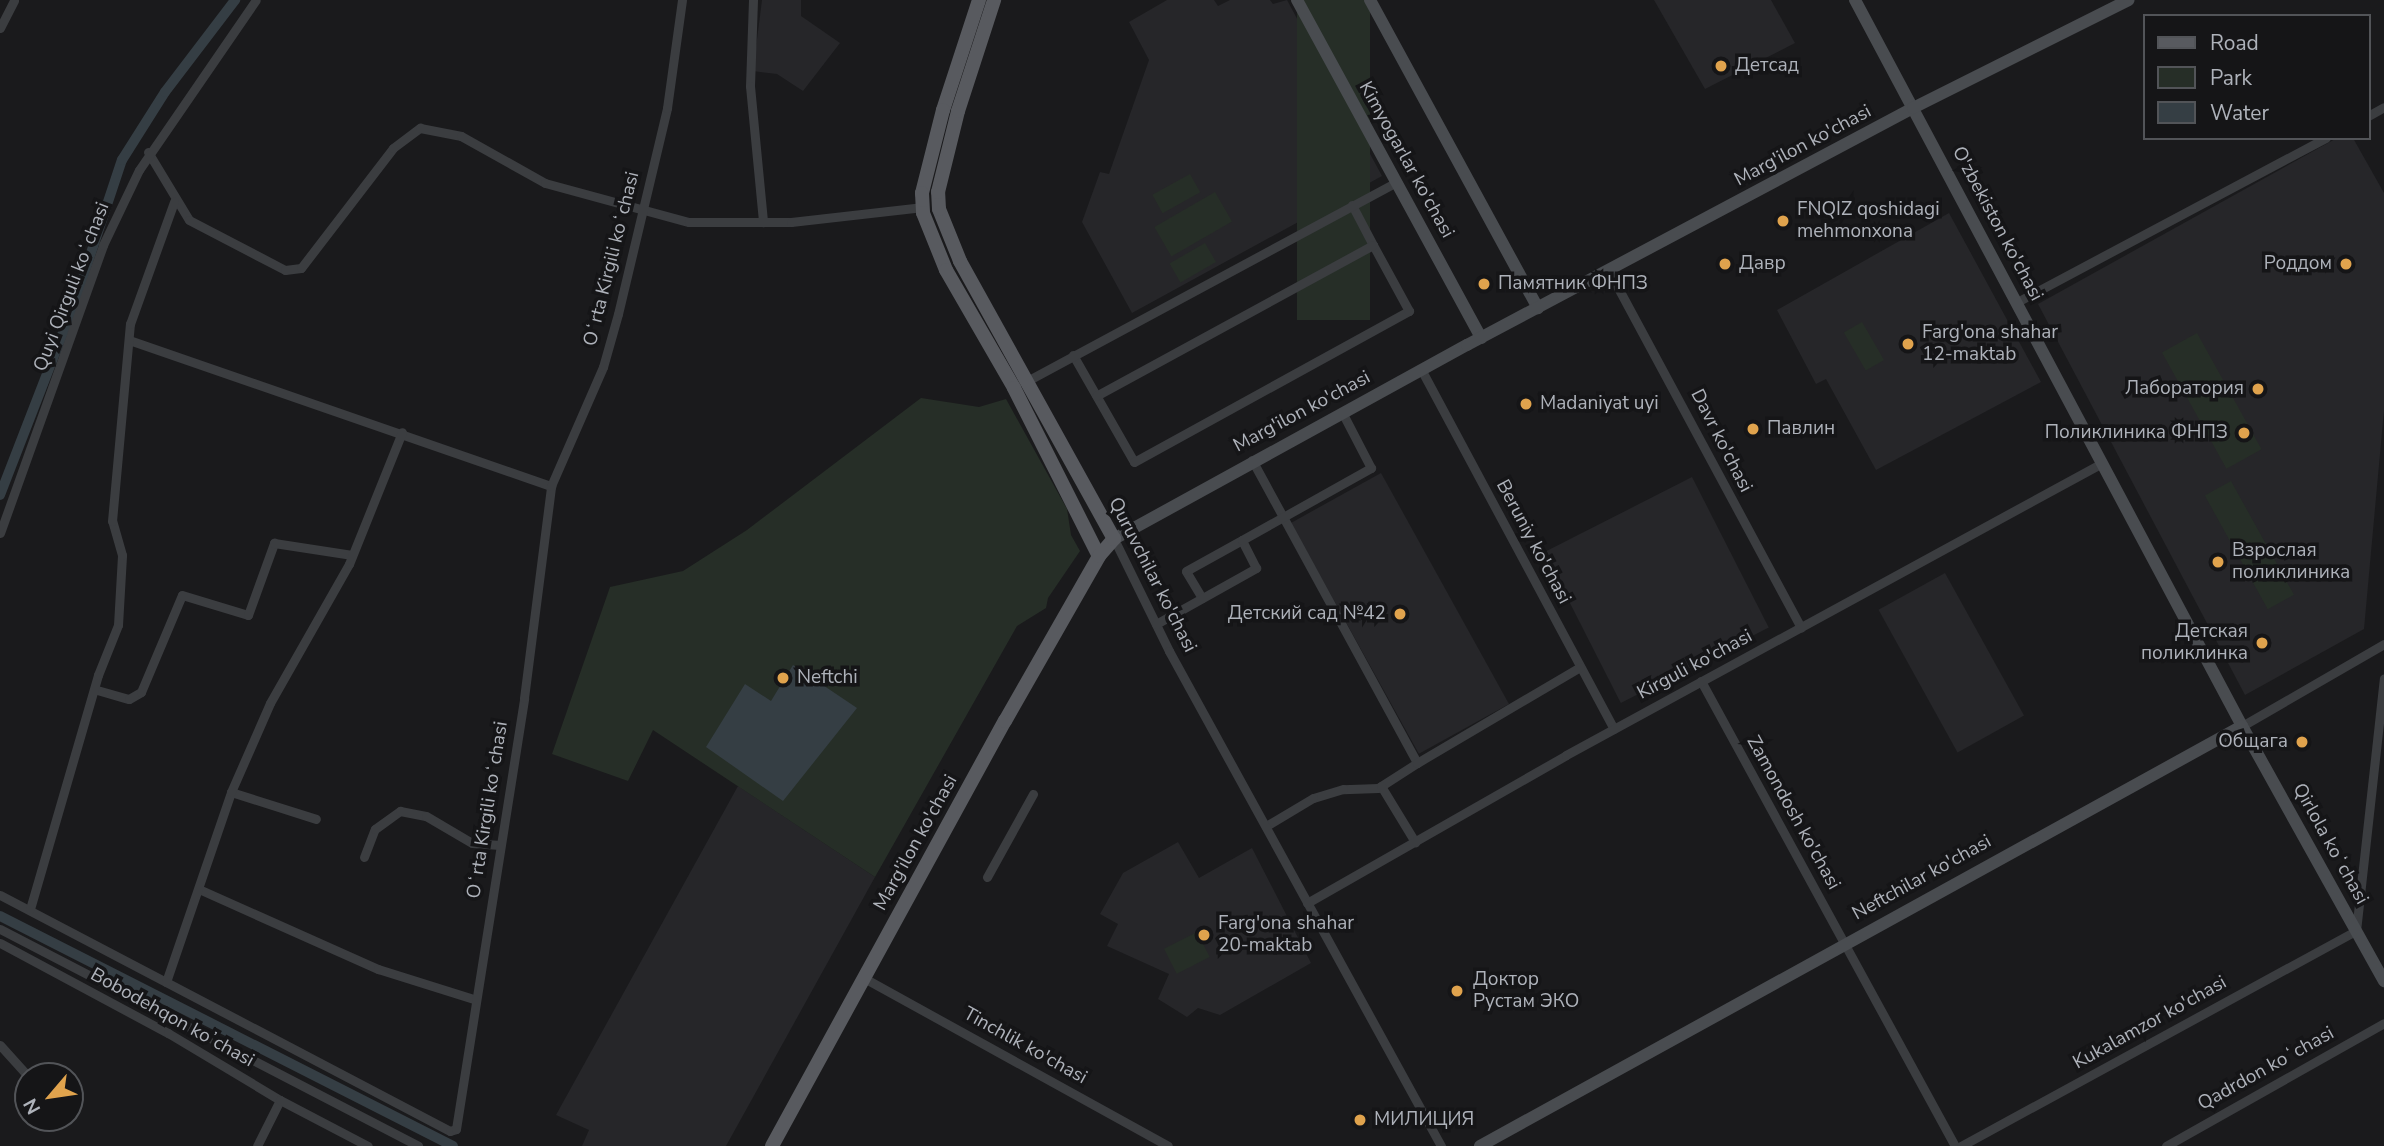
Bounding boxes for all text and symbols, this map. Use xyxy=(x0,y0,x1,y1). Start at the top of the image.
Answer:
legend xyxy=(2142,14,2370,140)
text: Road xyxy=(2210,29,2259,57)
place label: Детсад xyxy=(1735,55,1799,77)
marker: Детсад xyxy=(1713,58,1729,74)
text: Park xyxy=(2210,64,2252,92)
street label: Kimyogarlar ko'chasi xyxy=(1354,78,1458,242)
text: Water xyxy=(2210,99,2269,127)
street label: Marg'ilon ko'chasi xyxy=(1731,100,1875,192)
street label: O'zbekiston ko'chasi xyxy=(1947,143,2047,305)
street label: Oʻrta Kirgili koʻchasi xyxy=(579,169,645,349)
street label: Quyi Qirguli koʻchasi xyxy=(29,199,115,375)
place label: FNQIZ qoshidagi mehmonxona xyxy=(1797,199,1940,243)
marker: FNQIZ qoshidagi mehmonxona xyxy=(1775,213,1791,229)
place label: Давр xyxy=(1739,253,1786,275)
place label: Роддом xyxy=(2264,253,2332,275)
marker: Давр xyxy=(1717,256,1733,272)
marker: Роддом xyxy=(2338,256,2354,272)
place label: Памятник ФНПЗ xyxy=(1498,273,1648,295)
marker: Памятник ФНПЗ xyxy=(1476,276,1492,292)
place label: Farg'ona shahar 12-maktab xyxy=(1922,322,2058,366)
marker: Farg'ona shahar 12-maktab xyxy=(1900,336,1916,352)
street label: Marg'ilon ko'chasi xyxy=(1230,366,1374,458)
place label: Лаборатория xyxy=(2125,378,2244,400)
marker: Лаборатория xyxy=(2250,381,2266,397)
street label: Davr ko'chasi xyxy=(1685,386,1757,496)
place label: Madaniyat uyi xyxy=(1540,393,1659,415)
marker: Madaniyat uyi xyxy=(1518,396,1534,412)
place label: Павлин xyxy=(1767,418,1835,440)
marker: Павлин xyxy=(1745,421,1761,437)
place label: Поликлиника ФНПЗ xyxy=(2045,422,2228,444)
marker: Поликлиника ФНПЗ xyxy=(2234,423,2254,443)
street label: Beruniy ko'chasi xyxy=(1491,476,1575,608)
street label: Quruvchilar ko'chasi xyxy=(1103,494,1201,656)
place label: Взрослая поликлиника xyxy=(2232,540,2350,584)
marker: Взрослая поликлиника xyxy=(2210,554,2226,570)
place label: Детский сад №42 xyxy=(1228,603,1386,625)
marker: Детский сад №42 xyxy=(1392,606,1408,622)
place label: Детская поликлинка xyxy=(2141,621,2248,665)
street label: Kirguli ko'chasi xyxy=(1634,625,1756,705)
marker: Детская поликлинка xyxy=(2254,635,2270,651)
place label: Neftchi xyxy=(797,667,858,689)
marker: Neftchi xyxy=(775,670,791,686)
street label: Oʻrta Kirgili koʻchasi xyxy=(463,720,513,900)
place label: Общага xyxy=(2218,731,2288,753)
street label: Zamondosh ko'chasi xyxy=(1741,732,1845,894)
marker: Общага xyxy=(2294,734,2310,750)
street label: Marg'ilon ko'chasi xyxy=(869,771,963,915)
street label: Qirlola koʻchasi xyxy=(2287,779,2373,909)
street label: Neftchilar ko'chasi xyxy=(1849,830,1995,926)
place label: Farg'ona shahar 20-maktab xyxy=(1218,913,1354,957)
marker: Farg'ona shahar 20-maktab xyxy=(1196,927,1212,943)
street label: Bobodehqon koʼchasi xyxy=(86,964,258,1072)
place label: Доктор Рустам ЭКО xyxy=(1473,969,1579,1013)
street label: Kukalamzor ko'chasi xyxy=(2069,971,2231,1075)
marker: Доктор Рустам ЭКО xyxy=(1447,981,1467,1001)
street label: Tinchlik ko'chasi xyxy=(959,1003,1091,1089)
street label: Qadrdon koʻchasi xyxy=(2194,1022,2338,1116)
north arrow xyxy=(14,1062,84,1132)
text: N xyxy=(18,1094,47,1119)
place label: МИЛИЦИЯ xyxy=(1374,1109,1474,1131)
marker: МИЛИЦИЯ xyxy=(1352,1112,1368,1128)

